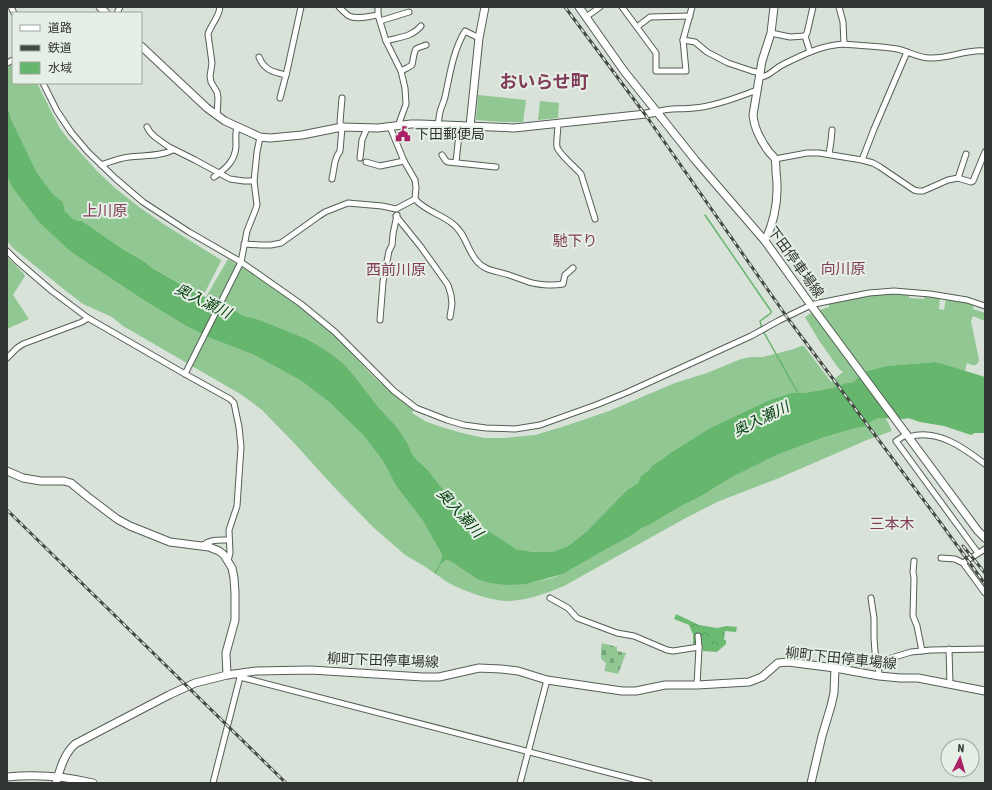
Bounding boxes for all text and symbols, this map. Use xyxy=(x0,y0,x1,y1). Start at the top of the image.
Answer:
legend xyxy=(12,12,142,84)
text: 道路 xyxy=(48,21,72,35)
text: 鉄道 xyxy=(48,41,72,55)
text: 水域 xyxy=(48,61,72,75)
district label: おいらせ町 xyxy=(499,71,589,92)
public building icon: 下田郵便局 xyxy=(394,125,412,143)
place label: 下田郵便局 xyxy=(415,126,485,142)
district label: 上川原 xyxy=(82,202,128,220)
street label: 下田停車場線 xyxy=(765,223,827,301)
district label: 馳下り xyxy=(552,232,598,250)
district label: 向川原 xyxy=(820,260,866,278)
district label: 西前川原 xyxy=(366,261,426,279)
water label: 奥入瀬川 xyxy=(172,280,236,323)
water label: 奥入瀬川 xyxy=(730,397,794,440)
water label: 奥入瀬川 xyxy=(433,485,488,543)
district label: 三本木 xyxy=(869,515,915,533)
street label: 柳町下田停車場線 xyxy=(784,644,898,672)
street label: 柳町下田停車場線 xyxy=(327,650,439,670)
north arrow xyxy=(940,738,980,778)
text: N xyxy=(957,742,965,755)

